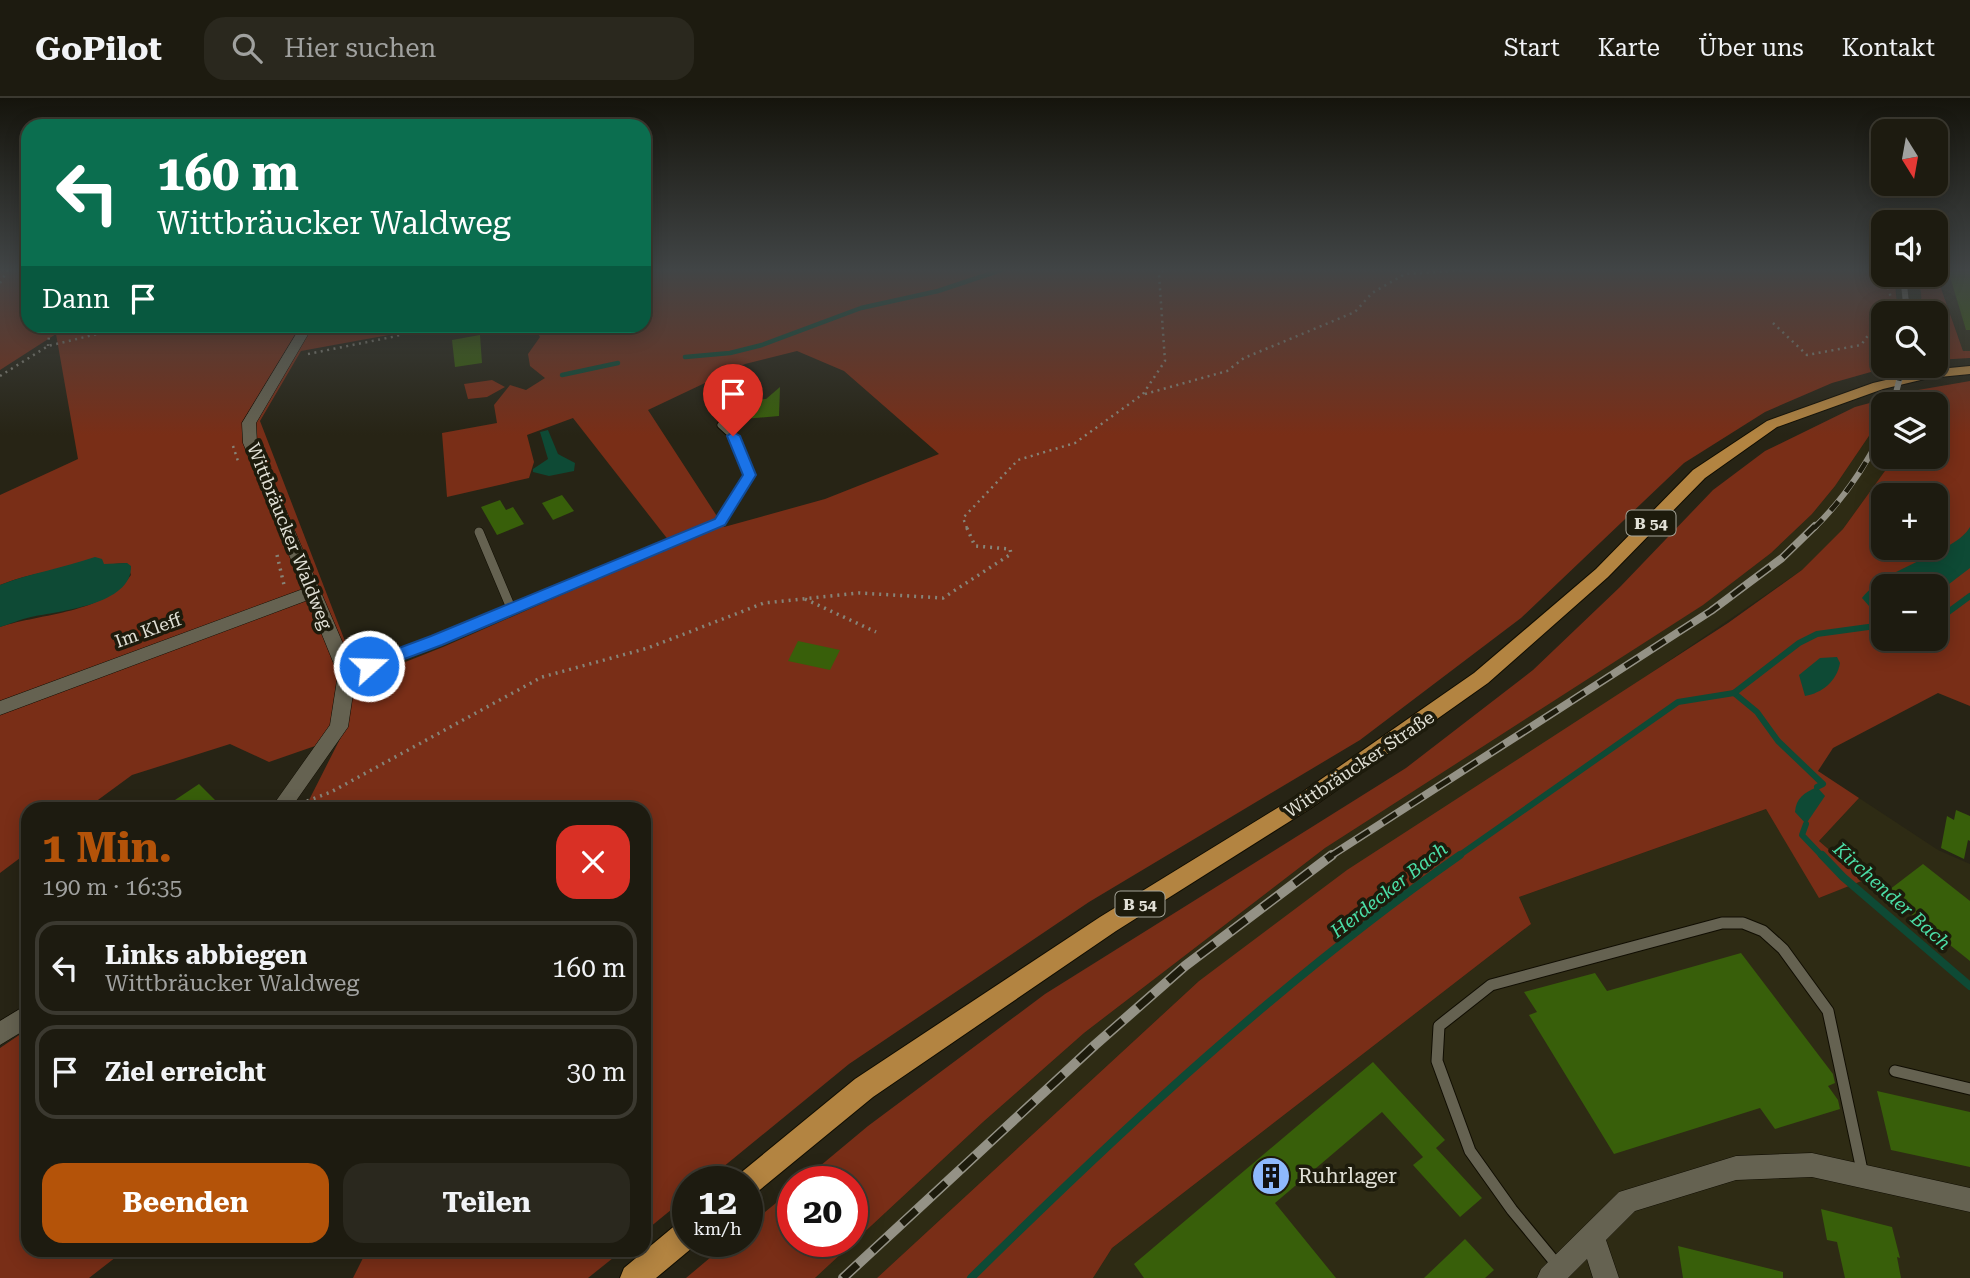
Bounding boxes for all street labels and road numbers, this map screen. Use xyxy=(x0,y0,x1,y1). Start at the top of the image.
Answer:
street label: Wittbräucker Waldweg xyxy=(243,440,337,633)
road number: B 54 xyxy=(1626,510,1676,536)
street label: Im Kleff xyxy=(112,608,185,652)
street label: Wittbräucker Straße xyxy=(1280,706,1438,822)
road number: B 54 xyxy=(1116,891,1164,916)

